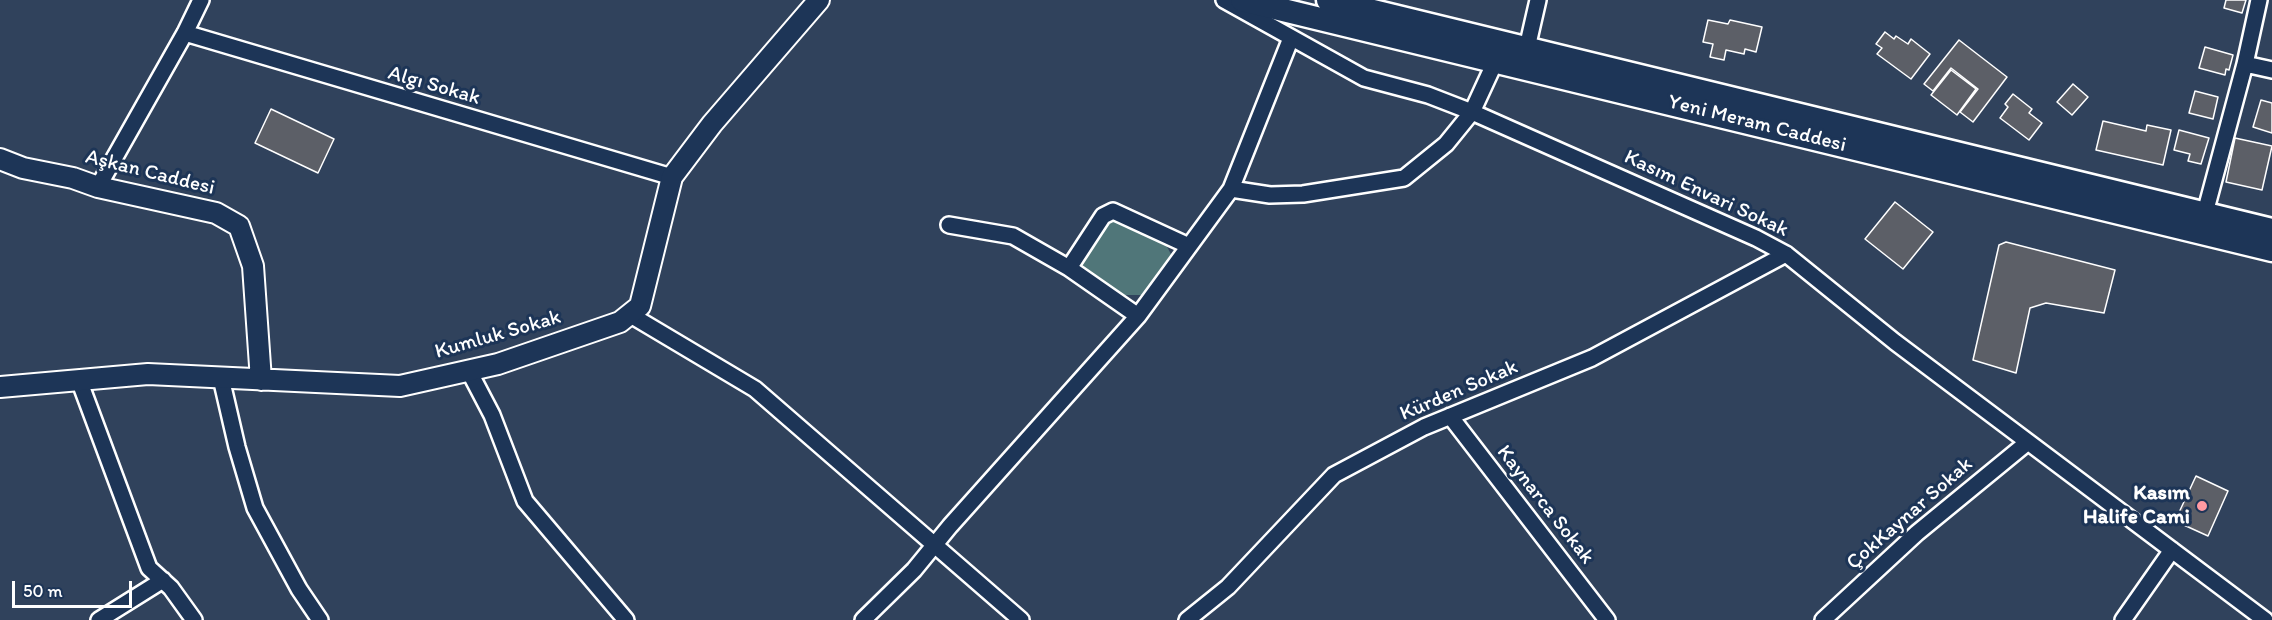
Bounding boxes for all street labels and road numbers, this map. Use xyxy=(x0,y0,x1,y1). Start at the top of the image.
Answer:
street label: Algı Sokak xyxy=(385,61,483,111)
street label: Yeni Meram Caddesi xyxy=(1665,90,1849,158)
street label: Aşkan Caddesi xyxy=(83,145,217,201)
street label: Kasım Envari Sokak xyxy=(1620,145,1792,243)
street label: Kumluk Sokak xyxy=(432,305,564,365)
street label: Kürden Sokak xyxy=(1396,355,1522,427)
street label: Kaynarca Sokak xyxy=(1491,441,1599,569)
street label: ÇokKaynar Sokak xyxy=(1842,452,1978,576)

